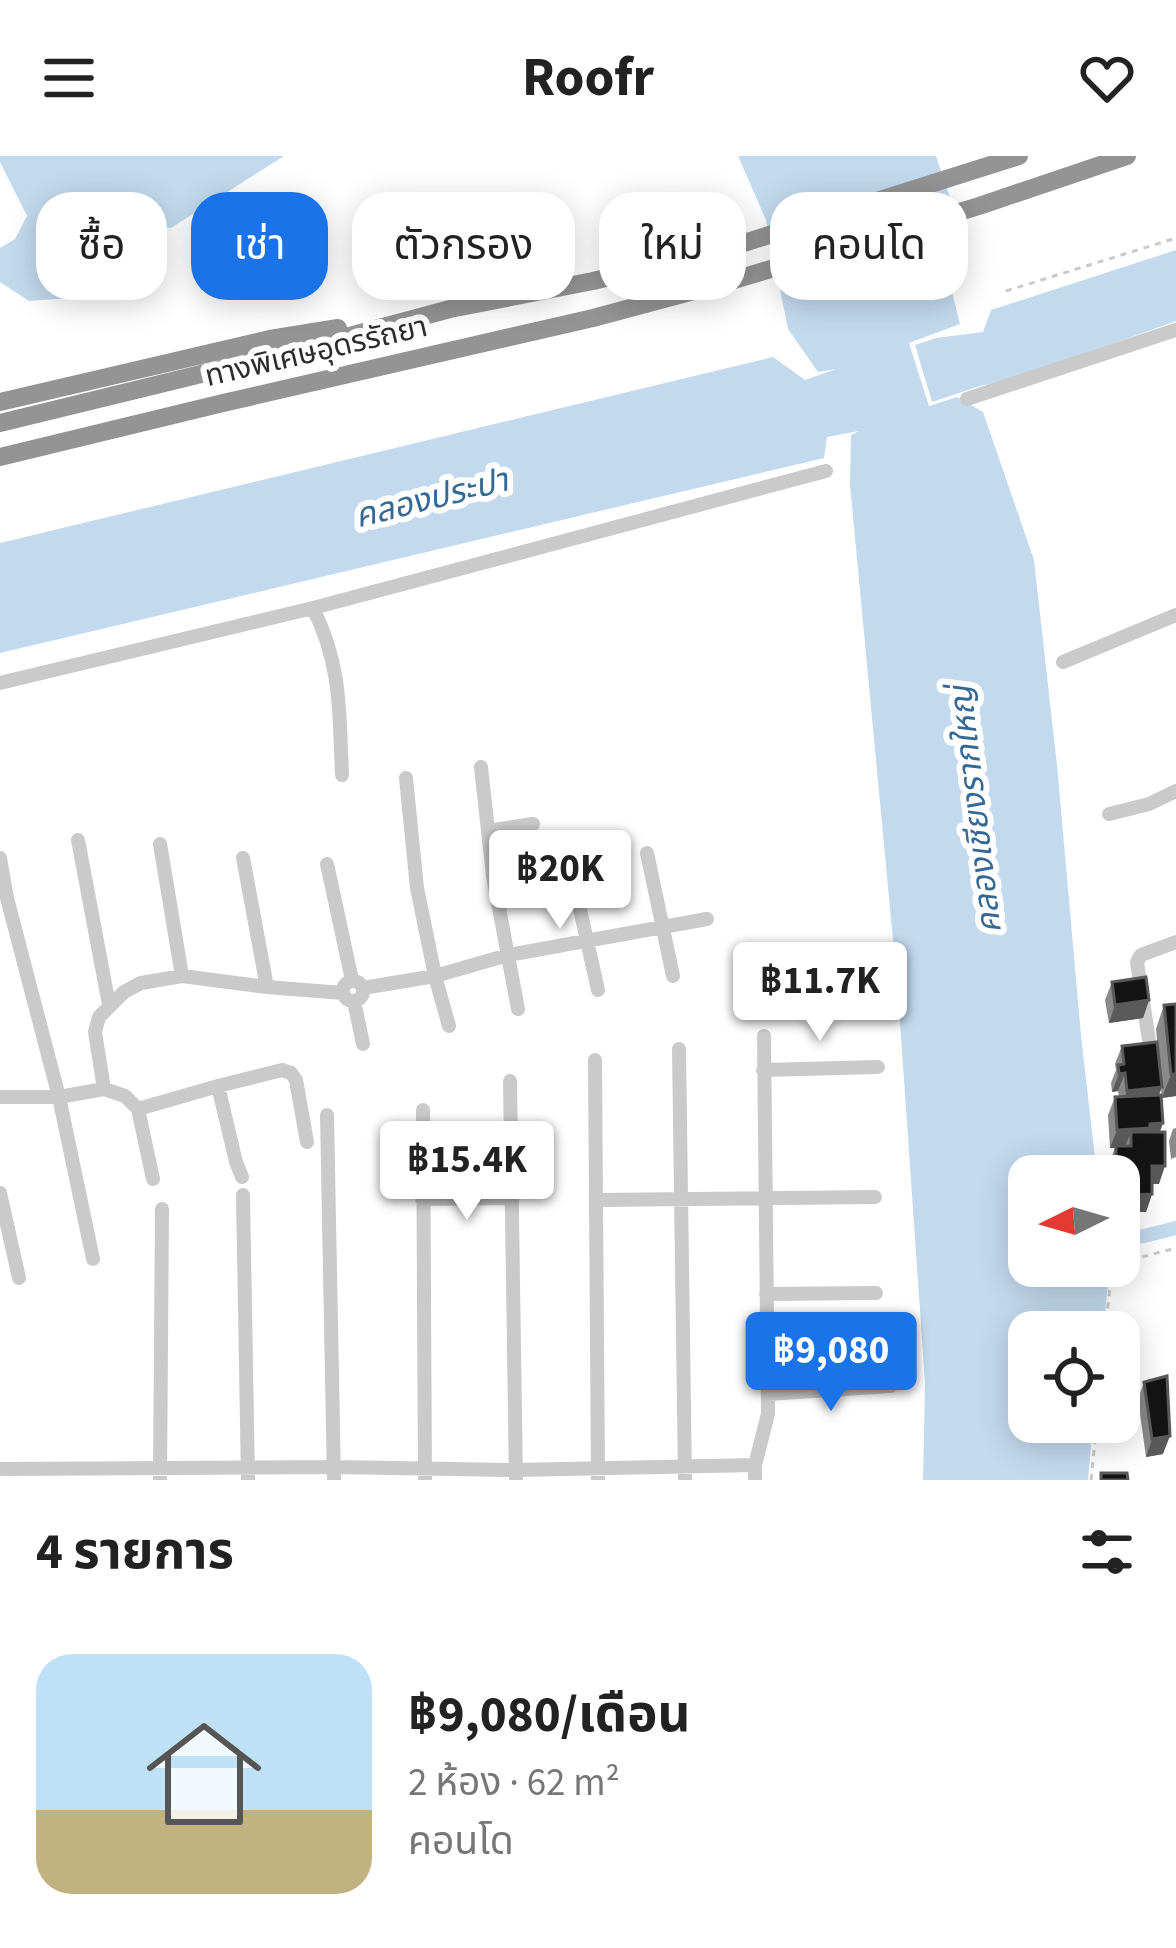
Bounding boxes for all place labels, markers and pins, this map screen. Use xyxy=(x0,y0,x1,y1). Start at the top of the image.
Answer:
pin: ฿20K xyxy=(489,830,631,932)
pin: ฿11.7K xyxy=(722,942,918,1044)
pin: ฿15.4K xyxy=(369,1121,565,1223)
pin: ฿9,080 xyxy=(733,1312,929,1414)

